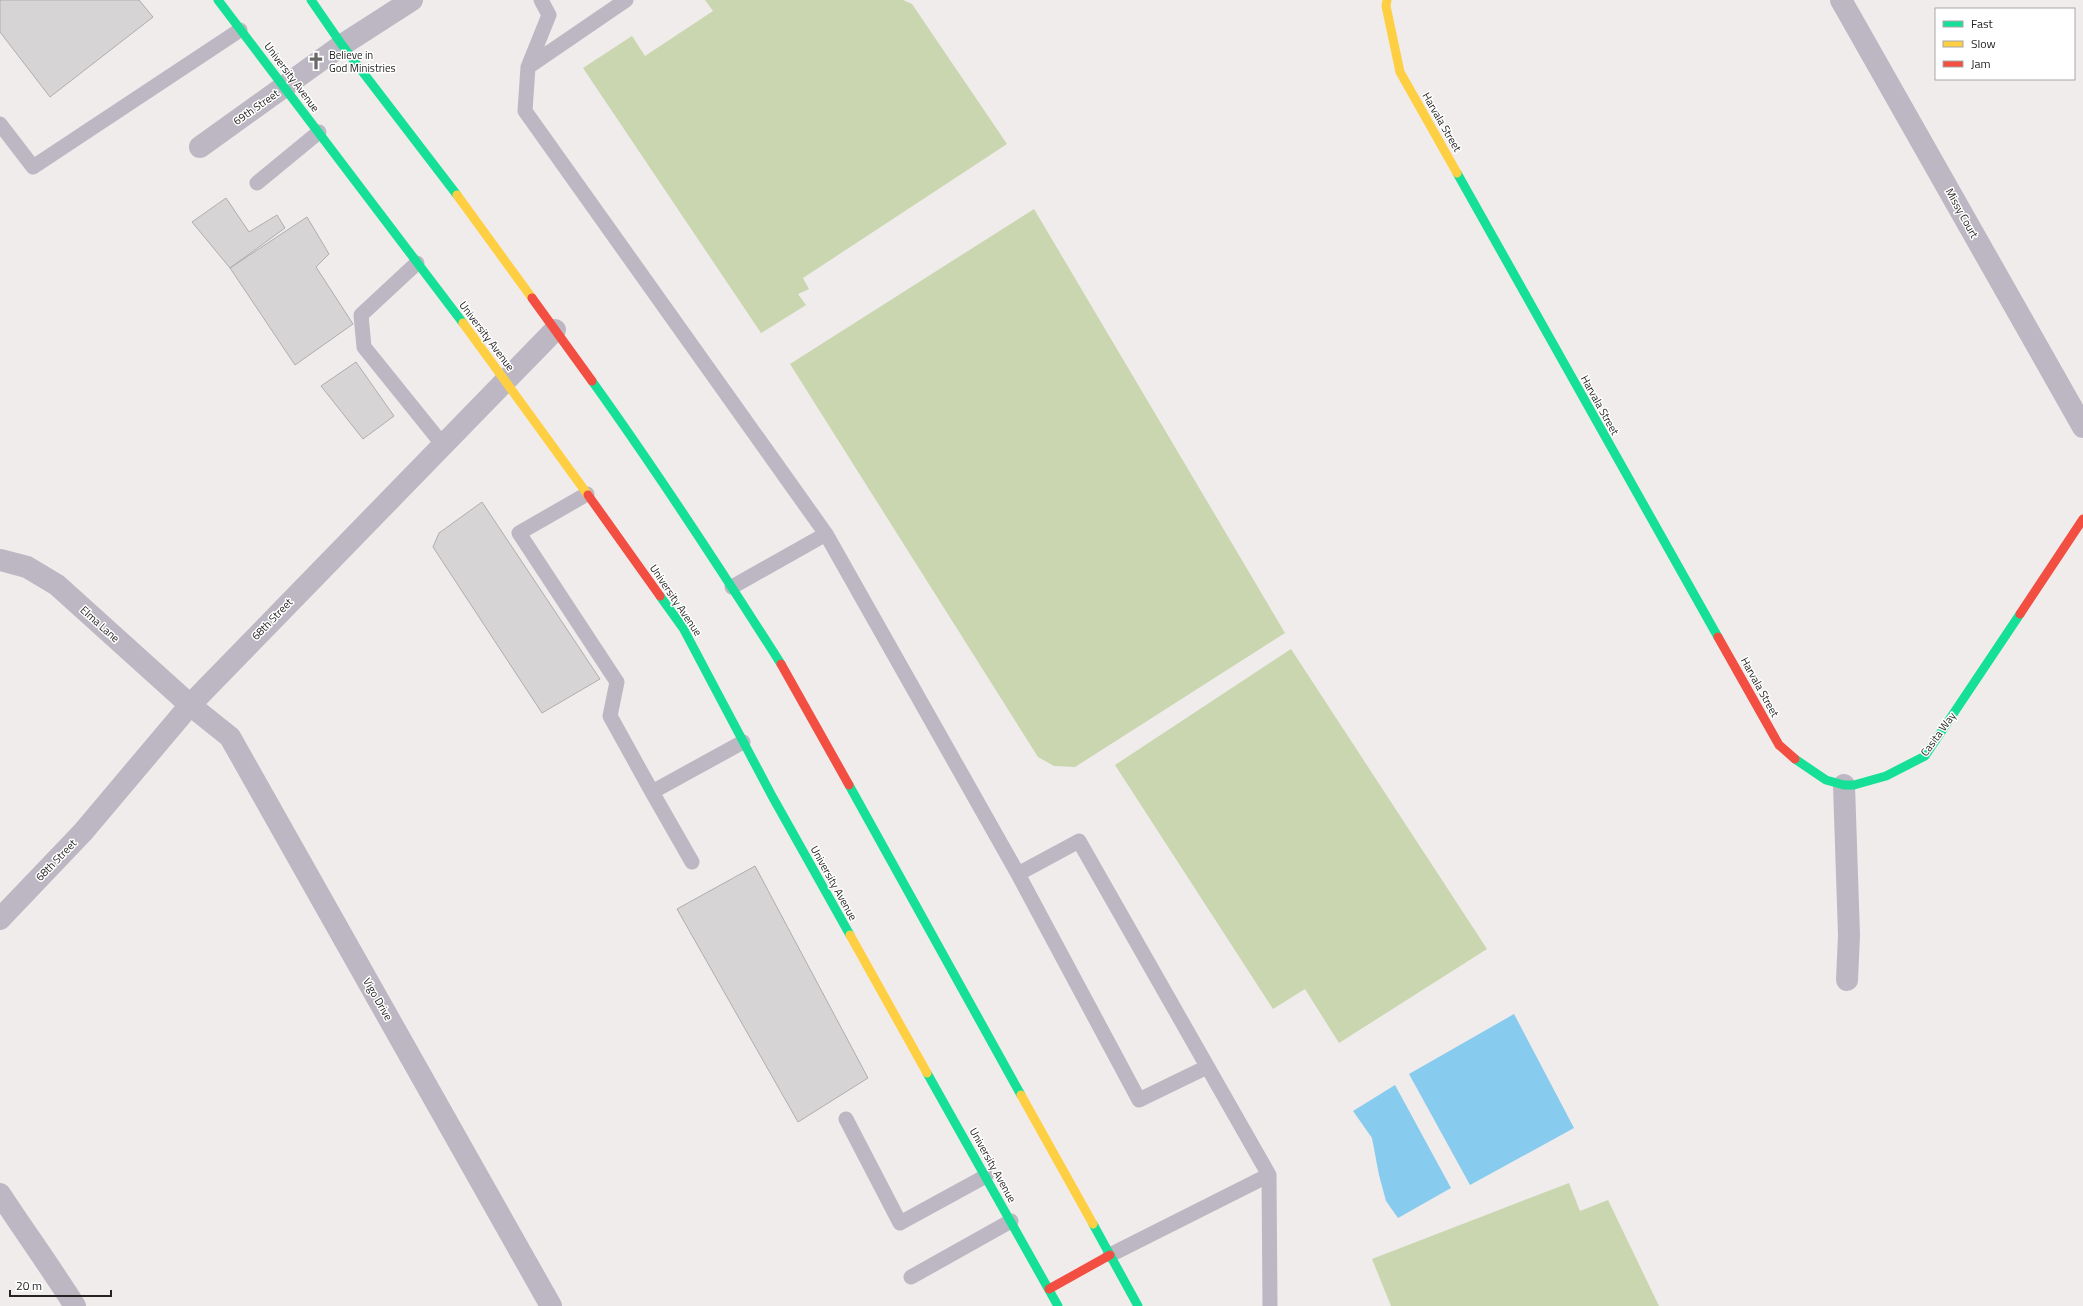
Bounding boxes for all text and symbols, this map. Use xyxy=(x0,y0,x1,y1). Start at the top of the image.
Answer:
legend xyxy=(1935,8,2075,80)
text: Fast xyxy=(1971,14,1994,33)
text: Slow xyxy=(1971,34,1996,53)
street label: University Avenue xyxy=(260,39,324,116)
place label: Believe in God Ministries xyxy=(329,47,396,76)
church icon: Believe in God Ministries xyxy=(306,51,326,71)
text: Jam xyxy=(1971,54,1991,73)
street label: 69th Street xyxy=(230,85,282,129)
street label: Harvala Street xyxy=(1418,89,1466,155)
street label: Missy Court xyxy=(1942,185,1982,241)
street label: University Avenue xyxy=(455,298,519,375)
street label: Harvala Street xyxy=(1577,372,1623,438)
street label: University Avenue xyxy=(646,561,706,639)
street label: 68th Street xyxy=(248,594,296,644)
street label: Elma Lane xyxy=(77,602,124,646)
street label: Harvala Street xyxy=(1737,654,1783,720)
street label: Casita Way xyxy=(1916,708,1960,759)
street label: 68th Street xyxy=(32,835,80,885)
street label: University Avenue xyxy=(807,843,861,924)
street label: Vigo Drive xyxy=(359,975,397,1024)
street label: University Avenue xyxy=(966,1125,1020,1206)
scale bar xyxy=(10,1272,111,1298)
text: 20 m xyxy=(16,1276,42,1295)

